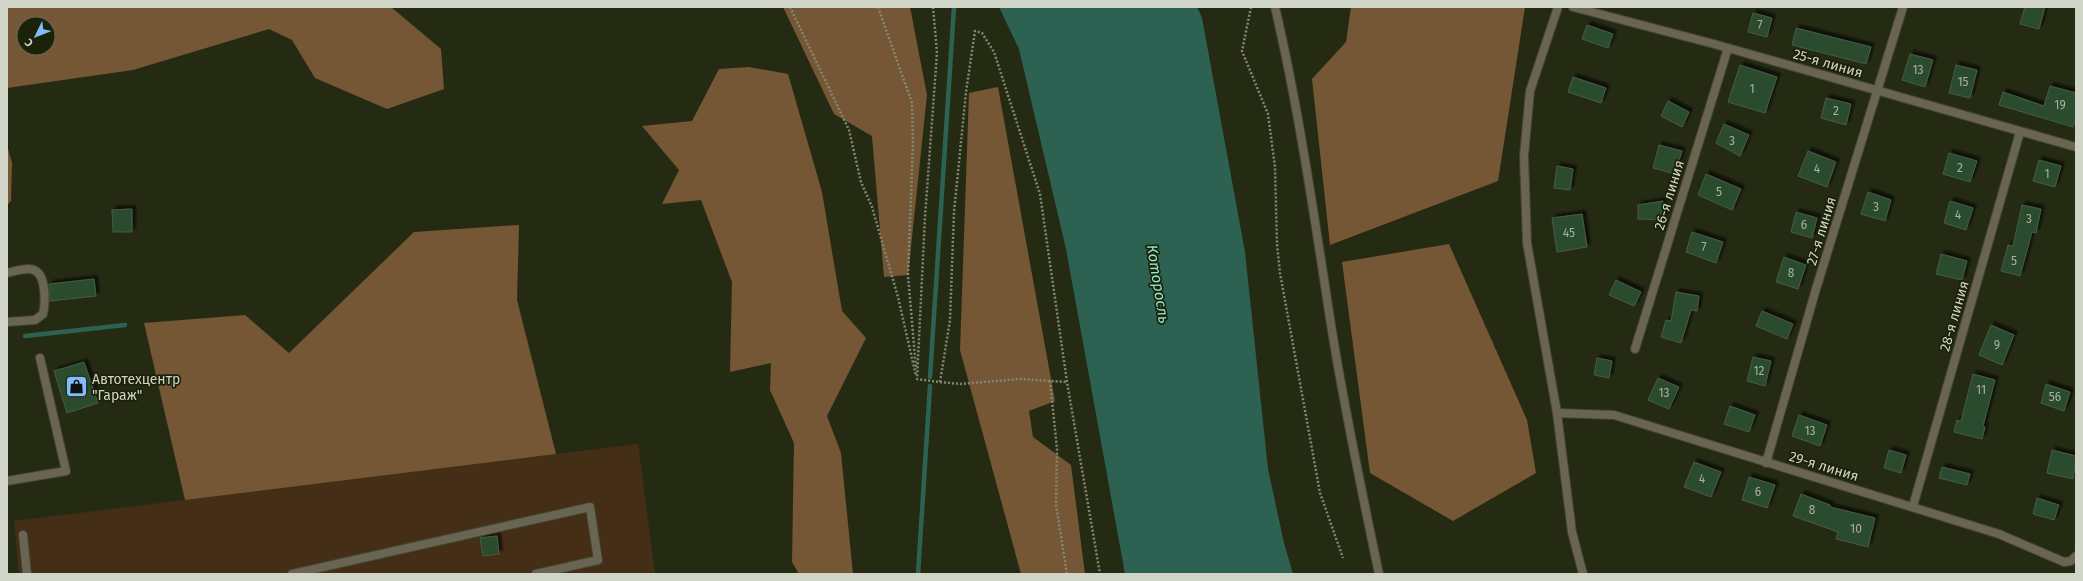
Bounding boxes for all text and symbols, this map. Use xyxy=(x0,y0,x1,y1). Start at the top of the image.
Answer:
north arrow xyxy=(16,16,56,56)
house number: 7 xyxy=(1757,18,1763,32)
text: С xyxy=(22,35,36,49)
street label: 25-я линия xyxy=(1791,45,1865,82)
house number: 13 xyxy=(1912,63,1924,77)
house number: 15 xyxy=(1957,75,1969,89)
house number: 1 xyxy=(1749,82,1755,96)
house number: 19 xyxy=(2054,98,2066,112)
house number: 2 xyxy=(1833,104,1839,118)
house number: 3 xyxy=(1729,134,1735,148)
street label: 26-я линия xyxy=(1651,158,1688,232)
house number: 2 xyxy=(1957,161,1963,175)
house number: 4 xyxy=(1814,162,1821,176)
house number: 1 xyxy=(2044,167,2050,181)
house number: 5 xyxy=(1716,185,1722,199)
street label: 27-я линия xyxy=(1803,195,1840,267)
house number: 3 xyxy=(1873,200,1879,214)
house number: 4 xyxy=(1955,208,1962,222)
house number: 3 xyxy=(2026,212,2032,226)
house number: 6 xyxy=(1801,218,1807,232)
house number: 45 xyxy=(1563,226,1575,240)
house number: 7 xyxy=(1701,240,1707,254)
water label: Которосль xyxy=(1143,243,1173,325)
house number: 5 xyxy=(2011,254,2017,268)
house number: 8 xyxy=(1788,266,1795,280)
street label: 28-я линия xyxy=(1936,279,1973,353)
house number: 9 xyxy=(1994,338,2000,352)
house number: 12 xyxy=(1753,364,1765,378)
place label: Автотехцентр "Гараж" xyxy=(92,371,180,404)
shop icon: Автотехцентр "Гараж" xyxy=(63,374,89,400)
house number: 11 xyxy=(1976,383,1986,397)
house number: 13 xyxy=(1658,386,1670,400)
house number: 56 xyxy=(2049,390,2061,404)
house number: 13 xyxy=(1804,424,1816,438)
street label: 29-я линия xyxy=(1787,448,1861,485)
house number: 4 xyxy=(1699,472,1706,486)
house number: 6 xyxy=(1755,485,1761,499)
house number: 8 xyxy=(1809,503,1816,517)
house number: 10 xyxy=(1850,522,1862,536)

